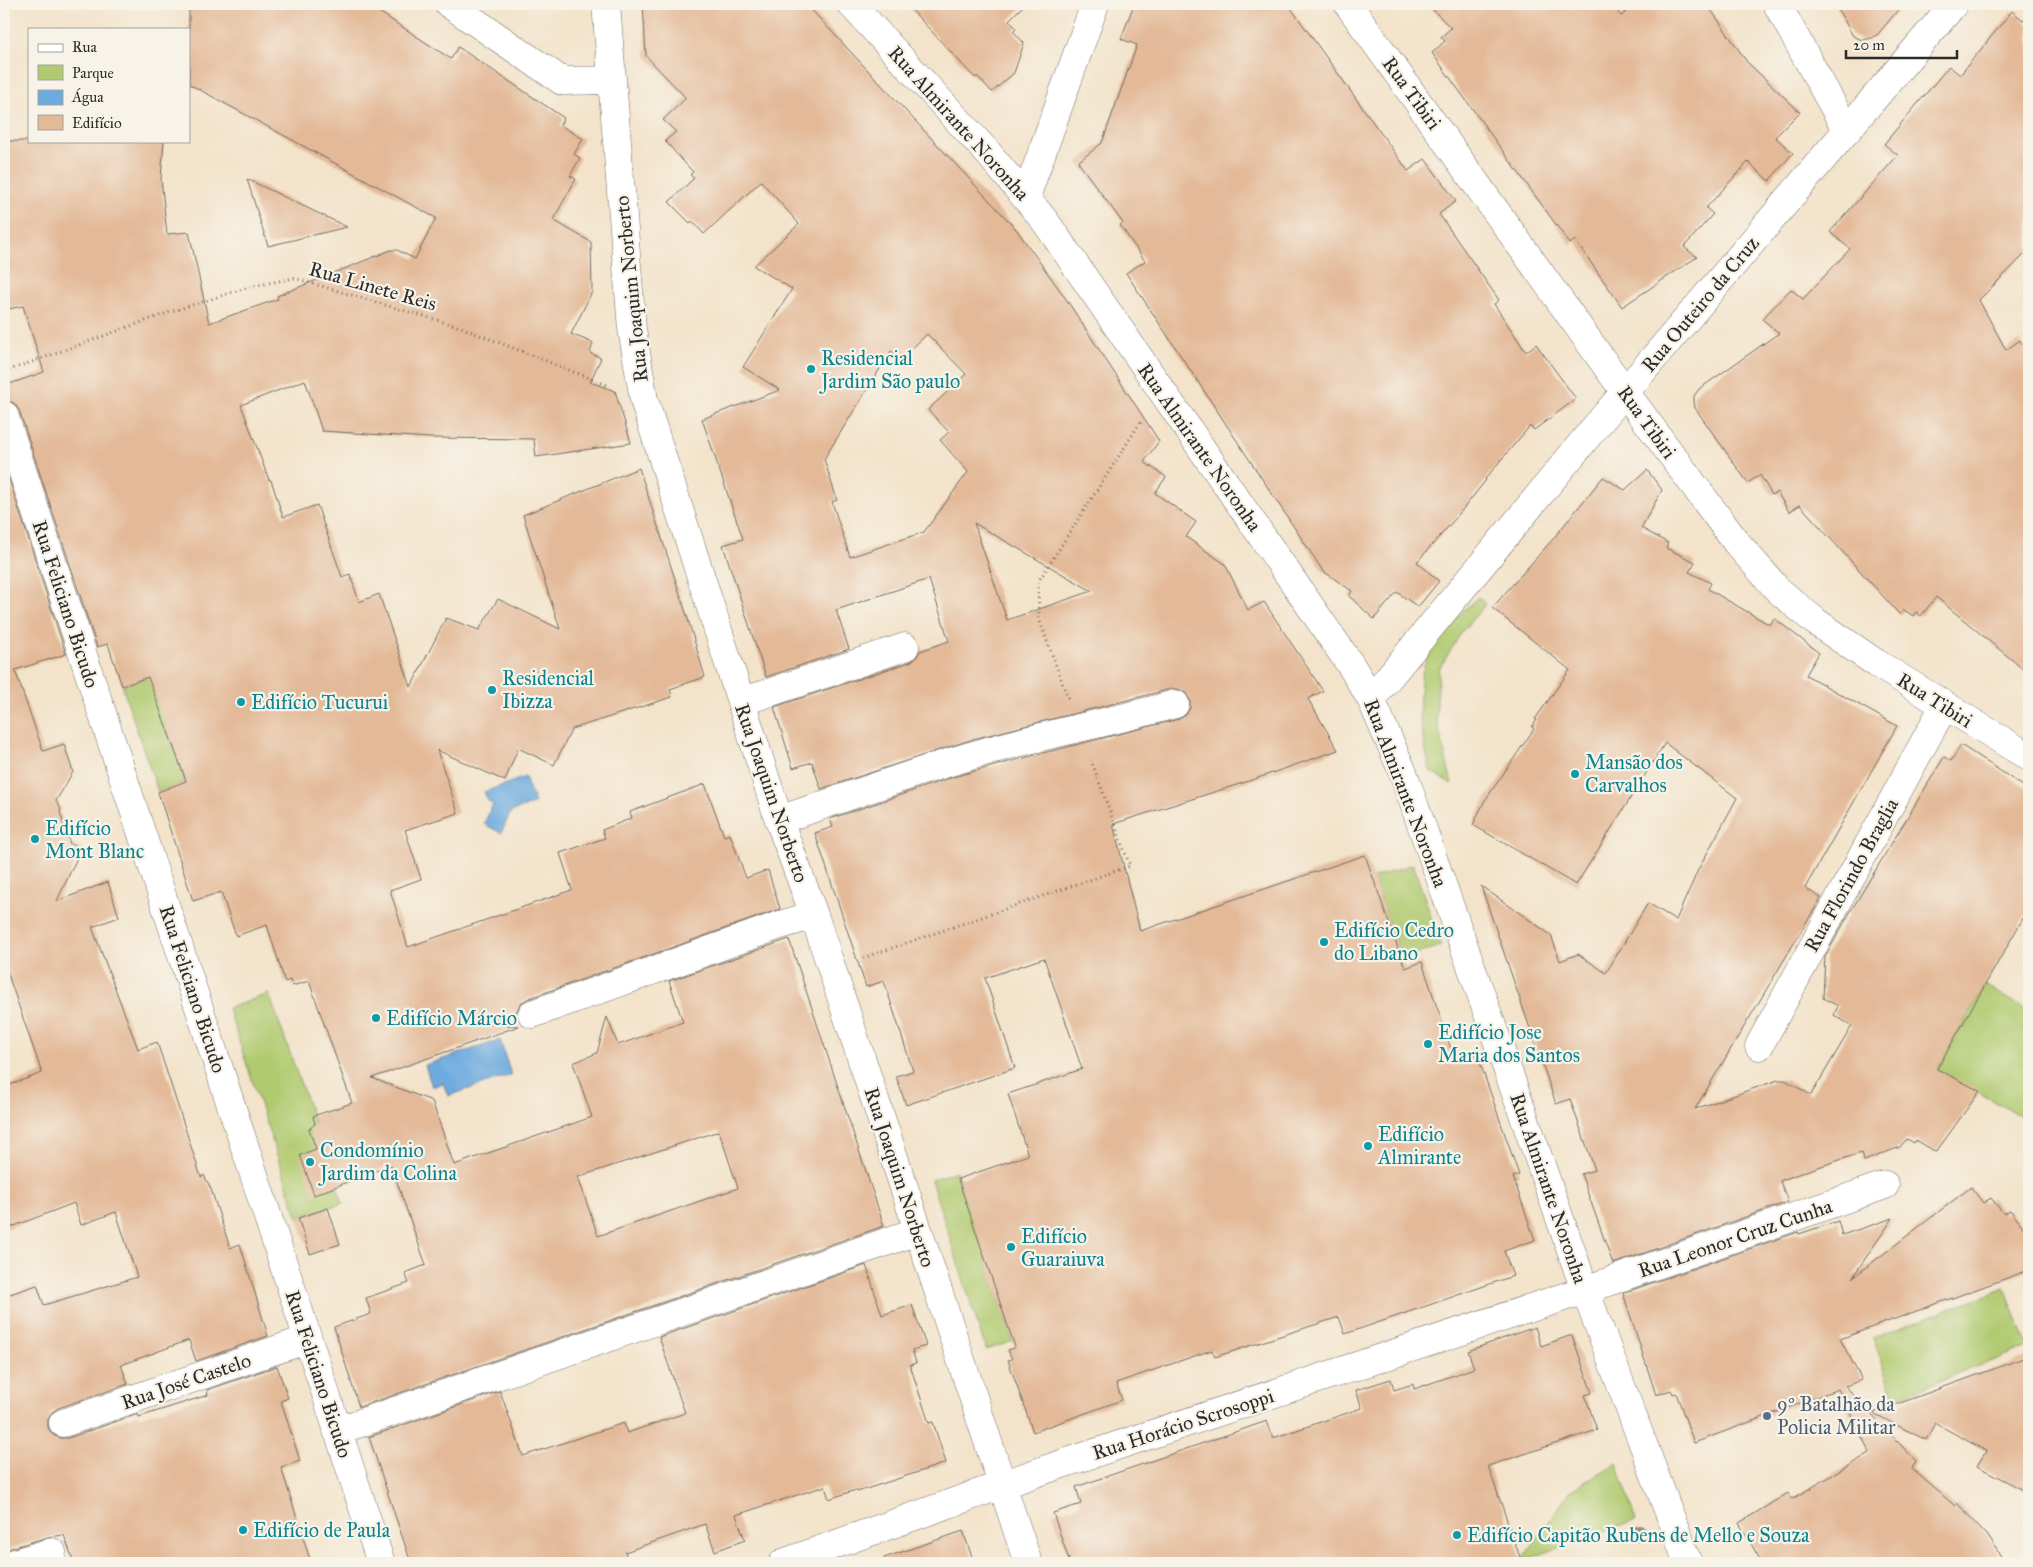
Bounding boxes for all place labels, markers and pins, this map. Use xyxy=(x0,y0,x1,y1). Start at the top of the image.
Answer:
place label: Residencial Jardim São paulo xyxy=(819,346,960,394)
marker: Residencial Jardim São paulo xyxy=(805,363,817,375)
place label: Residencial Ibizza xyxy=(502,666,595,713)
marker: Residencial Ibizza xyxy=(486,684,498,696)
place label: Edifício Tucurui xyxy=(251,690,389,714)
marker: Edifício Tucurui xyxy=(235,696,247,708)
place label: Mansão dos Carvalhos xyxy=(1585,750,1683,797)
marker: Mansão dos Carvalhos xyxy=(1569,768,1581,780)
place label: Edifício Mont Blanc xyxy=(45,816,144,863)
marker: Edifício Mont Blanc xyxy=(29,833,41,845)
place label: Edifício Cedro do Libano xyxy=(1334,918,1454,965)
marker: Edifício Cedro do Libano xyxy=(1318,936,1330,948)
place label: Edifício Márcio xyxy=(386,1006,517,1030)
marker: Edifício Márcio xyxy=(370,1012,382,1024)
place label: Edifício Jose Maria dos Santos xyxy=(1438,1020,1580,1067)
marker: Edifício Jose Maria dos Santos xyxy=(1422,1038,1434,1050)
place label: Edifício Almirante xyxy=(1377,1122,1461,1169)
place label: Condomínio Jardim da Colina xyxy=(318,1138,457,1186)
marker: Edifício Almirante xyxy=(1362,1140,1374,1152)
marker: Condomínio Jardim da Colina xyxy=(304,1156,316,1168)
place label: Edifício Guaraiuva xyxy=(1021,1224,1105,1271)
marker: Edifício Guaraiuva xyxy=(1005,1241,1017,1253)
place label: 9º Batalhão da Policia Militar xyxy=(1777,1392,1896,1439)
marker: 9º Batalhão da Policia Militar xyxy=(1761,1410,1773,1422)
place label: Edifício de Paula xyxy=(253,1518,391,1542)
place label: Edifício Capitão Rubens de Mello e Souza xyxy=(1467,1523,1810,1547)
marker: Edifício de Paula xyxy=(237,1524,249,1536)
marker: Edifício Capitão Rubens de Mello e Souza xyxy=(1451,1529,1463,1541)

